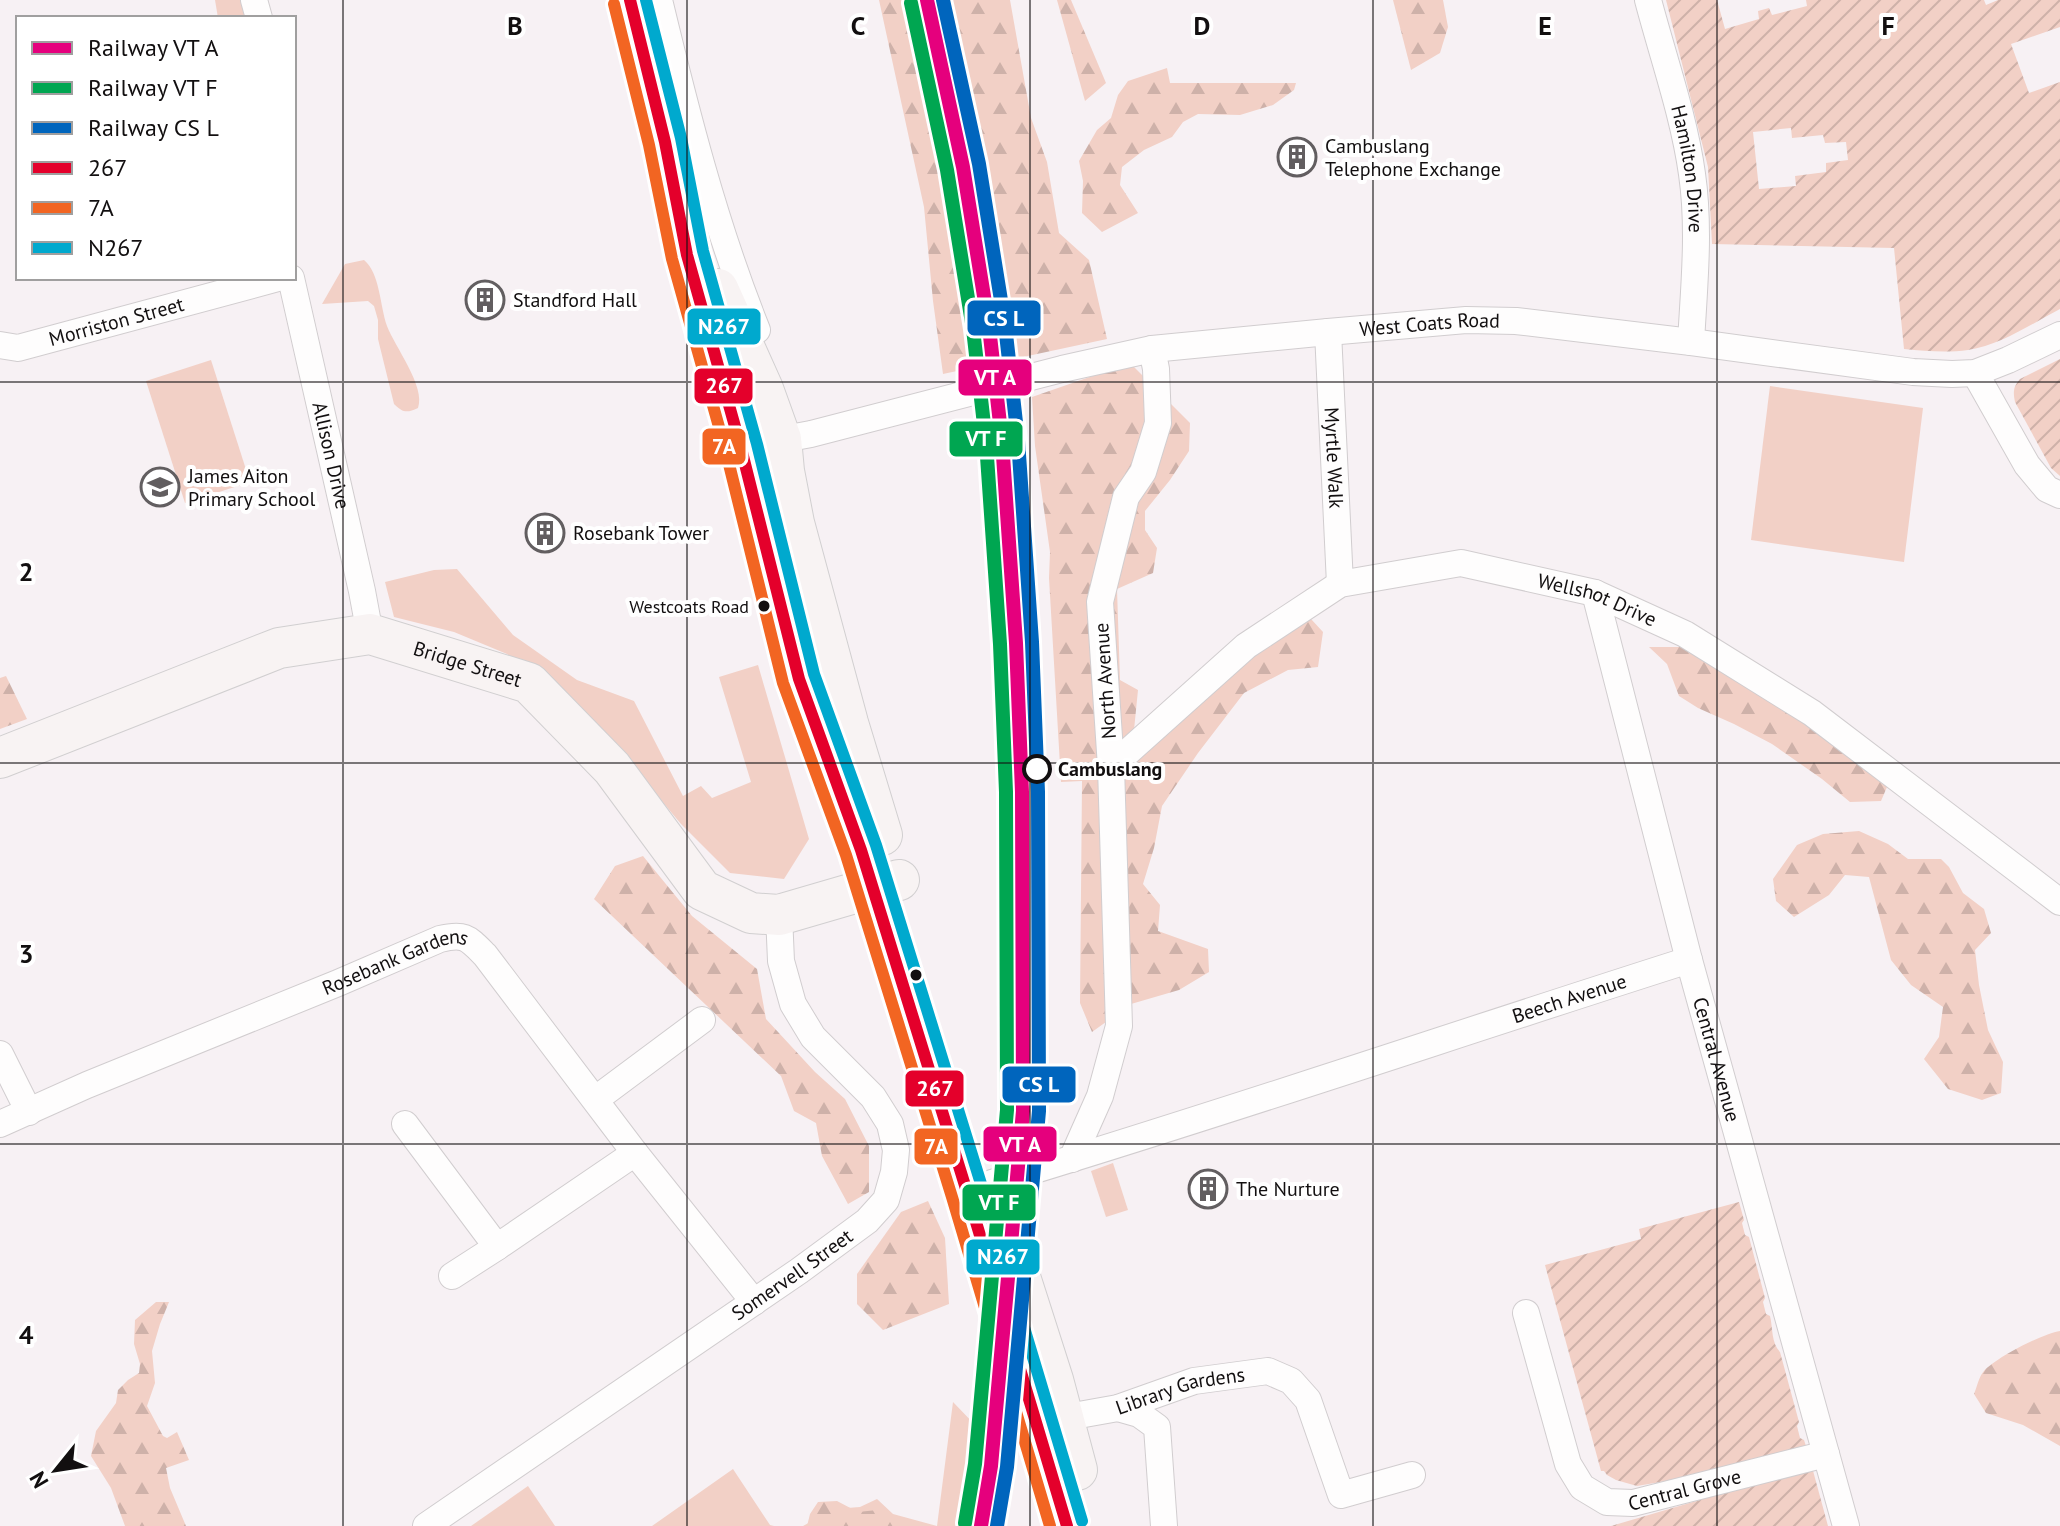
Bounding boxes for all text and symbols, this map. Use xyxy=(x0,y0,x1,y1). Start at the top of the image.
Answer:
text: B xyxy=(507,9,523,42)
text: C xyxy=(851,9,865,42)
text: D xyxy=(1194,9,1210,42)
text: E xyxy=(1538,9,1552,42)
text: F xyxy=(1881,9,1895,42)
legend xyxy=(16,16,296,280)
text: Railway VT A xyxy=(88,32,219,63)
text: Railway VT F xyxy=(88,72,218,103)
street label: Hamilton Drive xyxy=(1665,102,1709,233)
text: Railway CS L xyxy=(88,112,219,143)
place label: Cambuslang Telephone Exchange xyxy=(1325,133,1501,182)
building icon: Cambuslang Telephone Exchange xyxy=(1276,136,1318,178)
text: 267 xyxy=(88,152,127,183)
text: 7A xyxy=(88,192,114,223)
text: N267 xyxy=(88,232,143,263)
building icon: Standford Hall xyxy=(464,279,506,321)
place label: Standford Hall xyxy=(513,287,637,313)
street label: Morriston Street xyxy=(46,291,187,352)
line badge: CS L xyxy=(966,299,1042,337)
text: CS L xyxy=(984,304,1025,332)
line badge: N267 xyxy=(686,307,762,346)
street label: West Coats Road xyxy=(1358,307,1500,342)
text: N267 xyxy=(698,312,750,340)
line badge: VT A xyxy=(957,358,1033,397)
text: VT A xyxy=(973,363,1017,391)
line badge: 267 xyxy=(693,367,754,405)
text: 267 xyxy=(705,371,743,399)
street label: Allison Drive xyxy=(307,399,356,512)
street label: Myrtle Walk xyxy=(1319,407,1349,510)
line badge: VT F xyxy=(948,420,1024,458)
text: VT F xyxy=(965,424,1006,452)
line badge: 7A xyxy=(701,427,747,466)
text: 7A xyxy=(712,432,737,460)
place label: James Aiton Primary School xyxy=(187,463,316,512)
school or university icon: James Aiton Primary School xyxy=(139,466,181,508)
building icon: Rosebank Tower xyxy=(524,512,566,554)
place label: Rosebank Tower xyxy=(573,520,709,546)
text: 2 xyxy=(19,555,33,588)
street label: Wellshot Drive xyxy=(1535,568,1661,632)
place label: Westcoats Road xyxy=(629,595,749,618)
marker: Westcoats Road xyxy=(756,598,772,614)
street label: North Avenue xyxy=(1088,622,1122,740)
street label: Bridge Street xyxy=(410,635,525,693)
marker: Cambuslang xyxy=(1023,755,1051,783)
place label: Cambuslang xyxy=(1058,756,1162,782)
street label: Rosebank Gardens xyxy=(318,923,472,1001)
text: 3 xyxy=(19,937,33,970)
unlabelled marker xyxy=(908,967,924,983)
street label: Beech Avenue xyxy=(1509,968,1630,1029)
street label: Central Avenue xyxy=(1687,994,1746,1125)
line badge: CS L xyxy=(1001,1065,1077,1104)
line badge: 267 xyxy=(904,1069,965,1108)
text: CS L xyxy=(1019,1070,1060,1098)
text: 267 xyxy=(916,1074,954,1102)
line badge: VT A xyxy=(982,1125,1058,1163)
line badge: 7A xyxy=(913,1127,959,1166)
text: VT A xyxy=(998,1130,1042,1158)
text: 7A xyxy=(924,1132,949,1160)
building icon: The Nurture xyxy=(1187,1168,1229,1210)
place label: The Nurture xyxy=(1236,1176,1340,1202)
line badge: VT F xyxy=(961,1183,1037,1222)
text: VT F xyxy=(978,1188,1019,1216)
street label: Somervell Street xyxy=(726,1223,858,1326)
line badge: N267 xyxy=(965,1238,1041,1276)
text: N267 xyxy=(977,1242,1029,1270)
text: 4 xyxy=(19,1318,34,1351)
street label: Library Gardens xyxy=(1112,1361,1246,1421)
north arrow xyxy=(16,1430,96,1510)
street label: Central Grove xyxy=(1625,1463,1744,1517)
text: N xyxy=(23,1467,54,1493)

